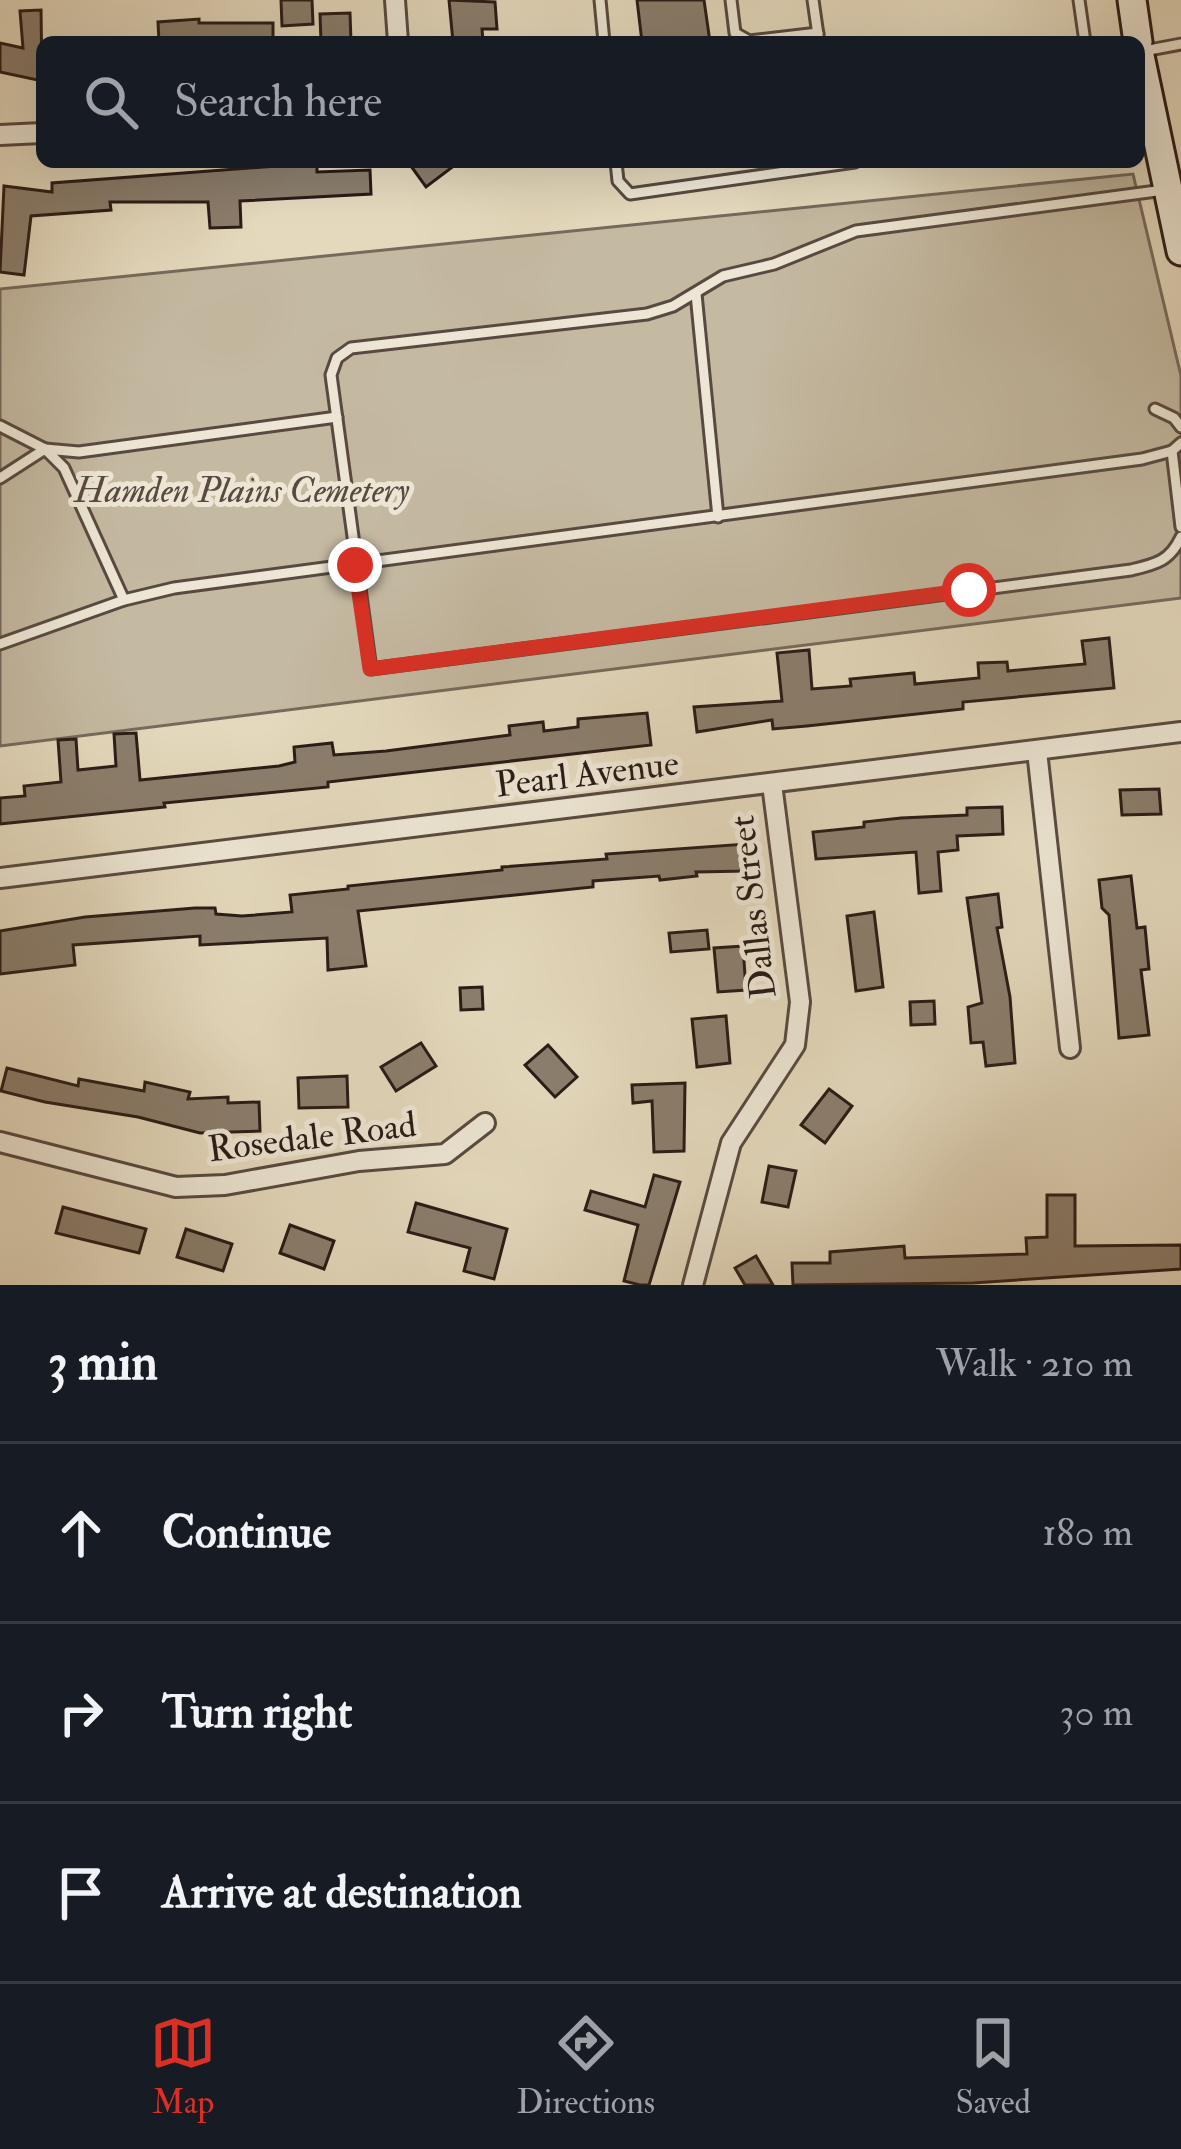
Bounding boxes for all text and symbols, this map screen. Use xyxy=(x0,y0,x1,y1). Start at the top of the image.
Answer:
search box xyxy=(36,36,1145,168)
icon: search xyxy=(78,69,144,135)
text: Search here xyxy=(174,74,382,130)
park label: Hamden Plains Cemetery xyxy=(72,468,410,513)
route end xyxy=(328,538,382,592)
route start xyxy=(942,563,996,617)
street label: Pearl Avenue xyxy=(493,740,681,808)
street label: Dallas Street xyxy=(719,813,787,1001)
street label: Rosedale Road xyxy=(205,1102,419,1172)
text: 3 min xyxy=(48,1331,158,1395)
text: Walk · 210 m xyxy=(936,1339,1133,1388)
icon: ahead xyxy=(48,1500,114,1566)
text: Continue xyxy=(162,1505,331,1561)
text: 180 m xyxy=(1042,1508,1133,1557)
icon: right xyxy=(48,1680,114,1746)
text: Turn right xyxy=(162,1685,352,1741)
text: 30 m xyxy=(1060,1688,1133,1737)
icon: arrive xyxy=(48,1860,114,1926)
text: Arrive at destination xyxy=(162,1865,522,1921)
tab: Map xyxy=(150,2010,216,2123)
tab: Directions xyxy=(517,2010,655,2123)
tab: Saved xyxy=(955,2010,1031,2123)

